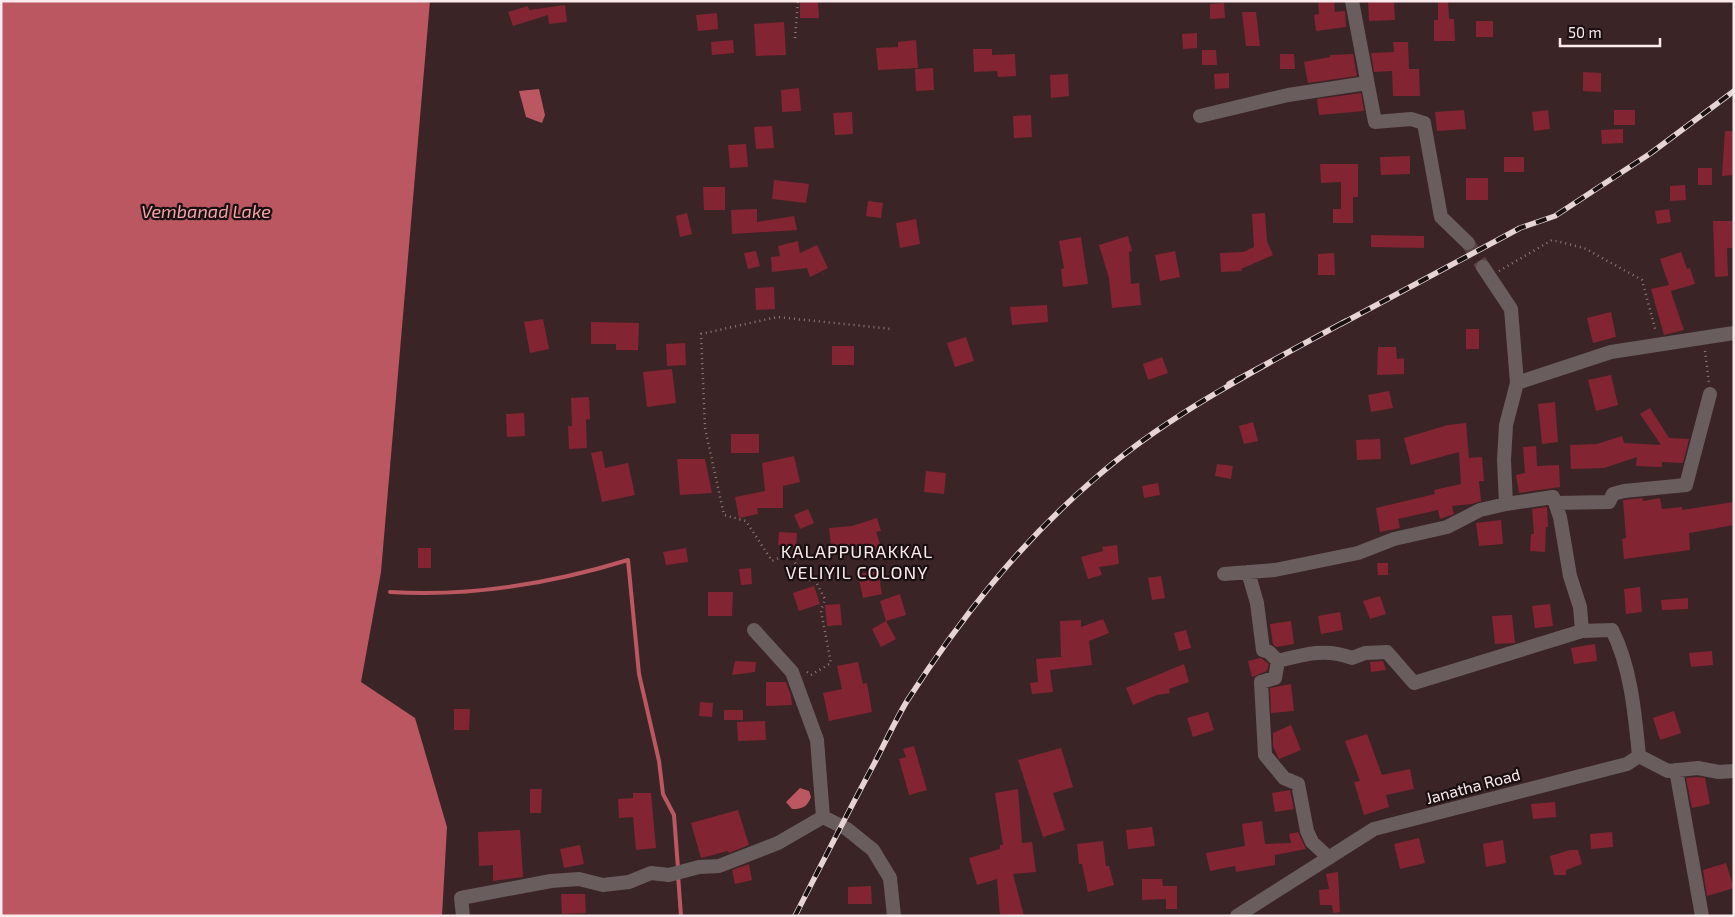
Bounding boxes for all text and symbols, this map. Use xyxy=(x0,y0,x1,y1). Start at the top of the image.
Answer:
scale bar xyxy=(1560,15,1660,47)
text: 50 m xyxy=(1568,23,1602,41)
water label: Vembanad Lake xyxy=(141,200,271,222)
district label: KALAPPURAKKAL VELIYIL COLONY xyxy=(781,540,933,583)
street label: Janatha Road xyxy=(1424,764,1522,807)

